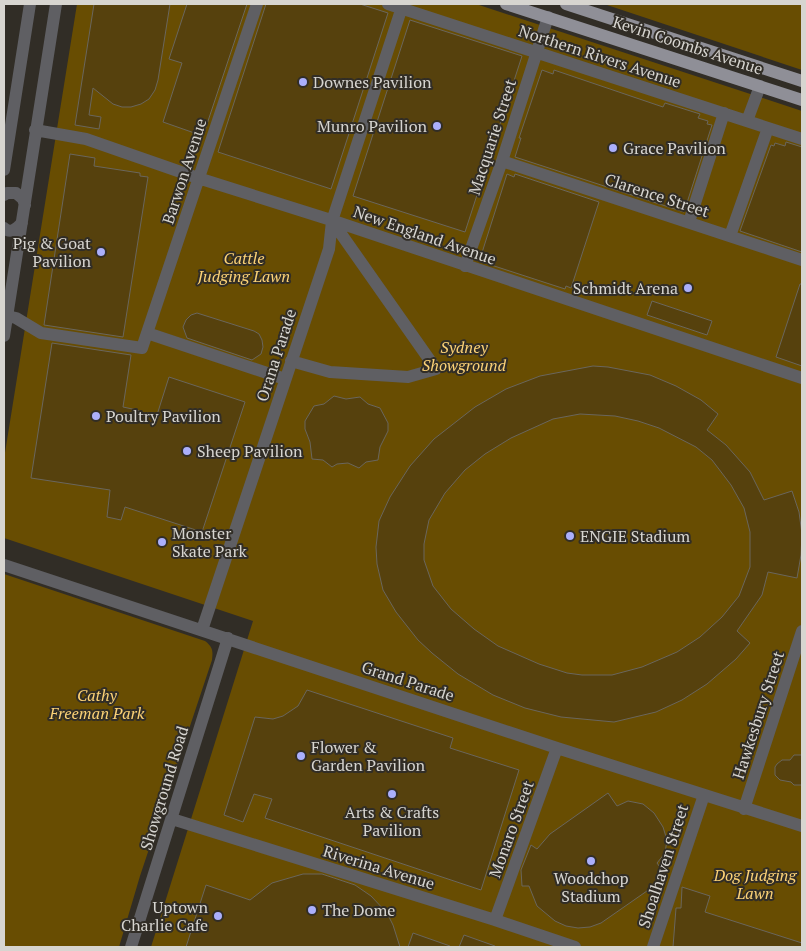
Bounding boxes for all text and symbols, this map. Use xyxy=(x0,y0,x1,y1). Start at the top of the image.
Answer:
street label: Kevin Coombs Avenue xyxy=(610,10,766,80)
street label: Northern Rivers Avenue xyxy=(516,19,684,93)
place label: Downes Pavilion xyxy=(313,71,432,93)
marker: Downes Pavilion xyxy=(297,76,309,88)
street label: Macquarie Street xyxy=(463,76,521,198)
street label: Barwon Avenue xyxy=(157,115,211,227)
place label: Munro Pavilion xyxy=(317,115,427,137)
marker: Munro Pavilion xyxy=(431,120,443,132)
place label: Grace Pavilion xyxy=(623,137,726,159)
marker: Grace Pavilion xyxy=(607,142,619,154)
street label: Clarence Street xyxy=(602,168,712,222)
street label: New England Avenue xyxy=(351,200,499,270)
place label: Pig & Goat Pavilion xyxy=(13,232,91,272)
marker: Pig & Goat Pavilion xyxy=(95,246,107,258)
park label: Cattle Judging Lawn xyxy=(197,247,290,287)
place label: Schmidt Arena xyxy=(573,277,678,299)
marker: Schmidt Arena xyxy=(682,282,694,294)
street label: Orana Parade xyxy=(251,306,301,404)
park label: Sydney Showground xyxy=(422,336,507,376)
place label: Poultry Pavilion xyxy=(106,405,221,427)
marker: Poultry Pavilion xyxy=(90,410,102,422)
place label: Sheep Pavilion xyxy=(197,440,303,462)
marker: Sheep Pavilion xyxy=(181,445,193,457)
place label: Monster Skate Park xyxy=(172,522,248,562)
place label: ENGIE Stadium xyxy=(580,525,690,547)
marker: ENGIE Stadium xyxy=(564,530,576,542)
marker: Monster Skate Park xyxy=(156,536,168,548)
street label: Hawkesbury Street xyxy=(727,648,789,782)
street label: Grand Parade xyxy=(359,656,457,706)
park label: Cathy Freeman Park xyxy=(49,684,145,724)
street label: Showground Road xyxy=(135,723,193,853)
place label: Flower & Garden Pavilion xyxy=(311,736,426,776)
marker: Flower & Garden Pavilion xyxy=(295,750,307,762)
street label: Monaro Street xyxy=(483,777,539,881)
marker: Arts & Crafts Pavilion xyxy=(386,788,398,800)
place label: Arts & Crafts Pavilion xyxy=(345,801,439,841)
street label: Shoalhaven Street xyxy=(633,801,693,931)
street label: Riverina Avenue xyxy=(321,840,437,894)
marker: Woodchop Stadium xyxy=(585,855,597,867)
park label: Dog Judging Lawn xyxy=(713,864,797,904)
place label: Woodchop Stadium xyxy=(553,867,629,907)
place label: Uptown Charlie Cafe xyxy=(121,896,208,936)
place label: The Dome xyxy=(322,899,395,921)
marker: The Dome xyxy=(306,904,318,916)
marker: Uptown Charlie Cafe xyxy=(212,910,224,922)

